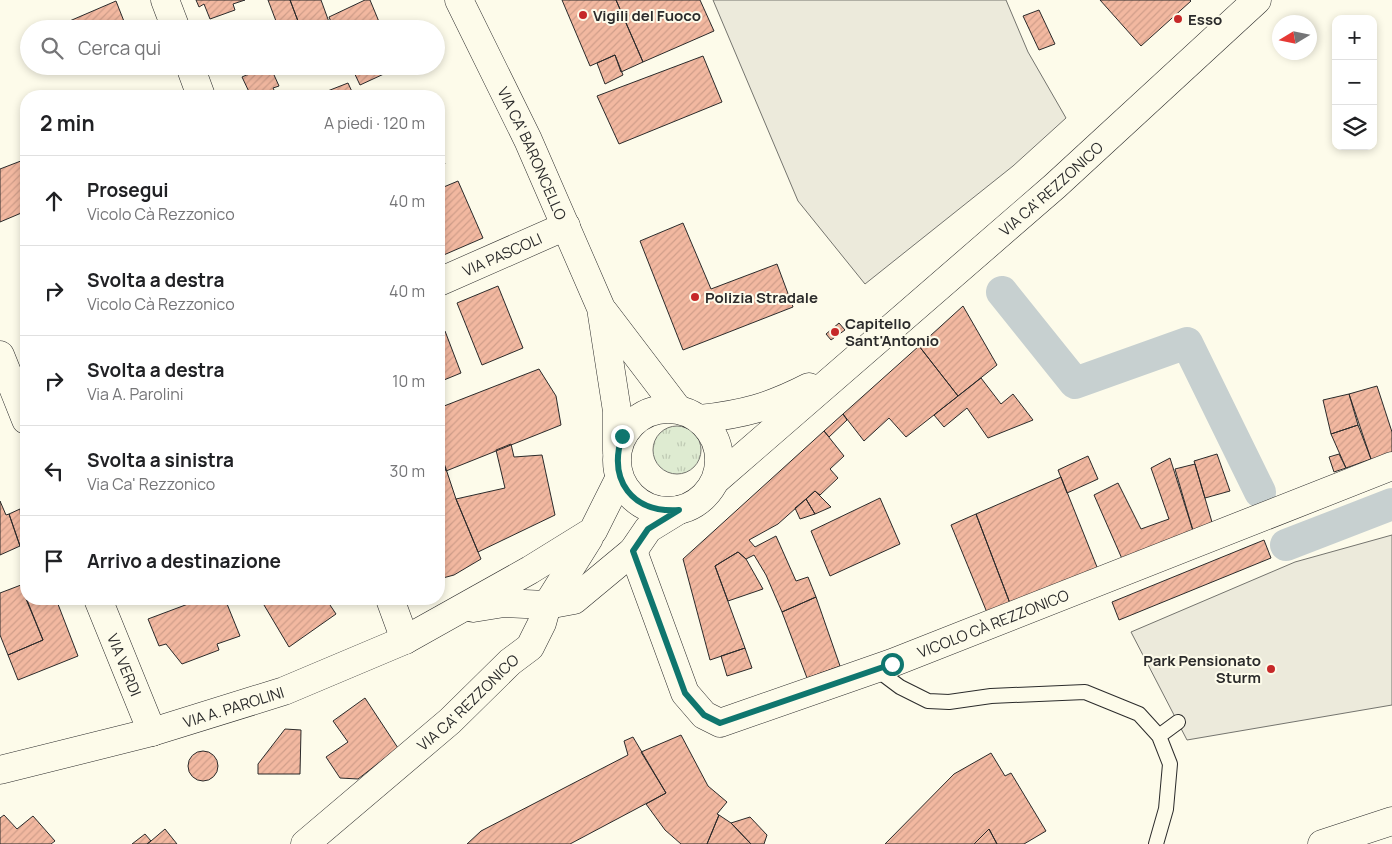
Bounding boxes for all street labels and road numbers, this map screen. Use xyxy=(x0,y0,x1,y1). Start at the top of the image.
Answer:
street label: VIA CA' BARONCELLO xyxy=(493,83,572,223)
street label: VIA CA' REZZONICO xyxy=(995,137,1107,240)
street label: VIA PASCOLI xyxy=(459,227,545,281)
street label: VICOLO CÀ REZZONICO xyxy=(914,584,1072,662)
street label: VIA VERDI xyxy=(103,630,147,699)
street label: VIA CA' REZZONICO xyxy=(412,649,523,755)
street label: VIA A. PAROLINI xyxy=(180,681,287,732)

